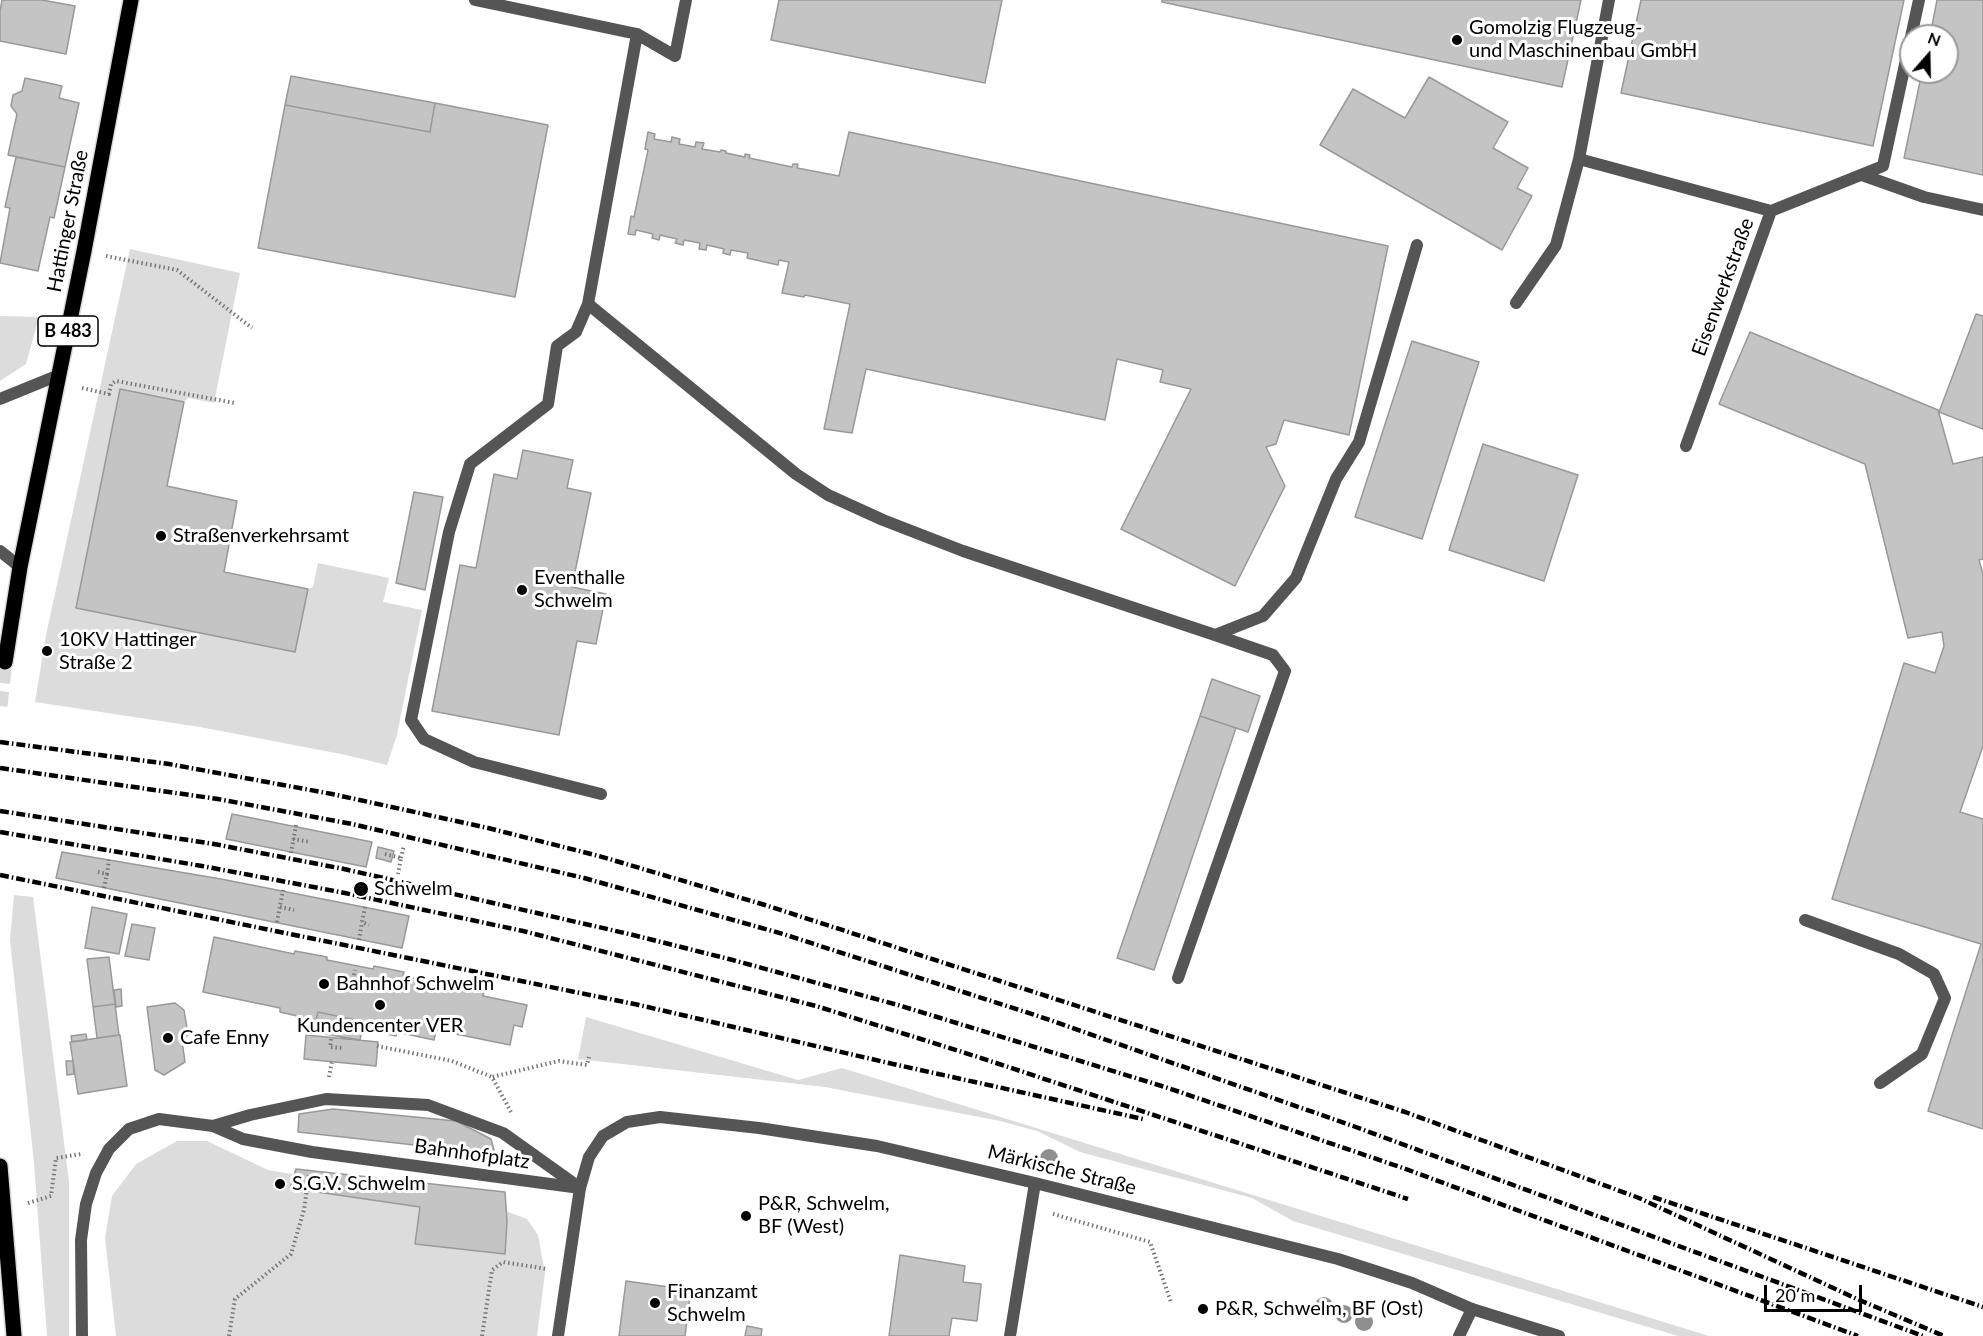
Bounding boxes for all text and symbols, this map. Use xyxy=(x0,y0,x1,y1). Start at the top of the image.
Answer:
place label: Gomolzig Flugzeug- und Maschinenbau GmbH xyxy=(1469,16,1697,63)
north arrow xyxy=(1899,24,1959,84)
text: N xyxy=(1926,27,1944,50)
marker: Gomolzig Flugzeug- und Maschinenbau GmbH xyxy=(1450,33,1464,47)
street label: Hattinger Straße xyxy=(42,148,94,294)
street label: Eisenwerkstraße xyxy=(1687,215,1759,359)
road number: B 483 xyxy=(38,316,98,346)
place label: Straßenverkehrsamt xyxy=(173,524,349,548)
marker: Straßenverkehrsamt xyxy=(154,529,168,543)
place label: Eventhalle Schwelm xyxy=(534,566,625,613)
marker: Eventhalle Schwelm xyxy=(515,583,529,597)
place label: 10KV Hattinger Straße 2 xyxy=(59,628,197,675)
marker: 10KV Hattinger Straße 2 xyxy=(40,644,54,658)
place label: Schwelm xyxy=(374,877,453,901)
marker: Schwelm xyxy=(352,880,370,898)
place label: Bahnhof Schwelm xyxy=(336,972,494,996)
marker: Bahnhof Schwelm xyxy=(317,977,331,991)
marker: Kundencenter VER xyxy=(373,998,387,1012)
place label: Kundencenter VER xyxy=(297,1014,463,1038)
place label: Cafe Enny xyxy=(180,1026,269,1050)
marker: Cafe Enny xyxy=(161,1031,175,1045)
street label: Bahnhofplatz xyxy=(413,1134,531,1174)
street label: Märkische Straße xyxy=(985,1140,1139,1200)
place label: S.G.V. Schwelm xyxy=(292,1172,426,1196)
marker: S.G.V. Schwelm xyxy=(273,1177,287,1191)
place label: P&R, Schwelm, BF (West) xyxy=(758,1192,890,1239)
marker: P&R, Schwelm, BF (West) xyxy=(739,1209,753,1223)
scale bar xyxy=(1767,1273,1864,1311)
place label: Finanzamt Schwelm xyxy=(667,1280,758,1327)
text: 20 m xyxy=(1775,1284,1815,1306)
marker: Finanzamt Schwelm xyxy=(648,1296,662,1310)
place label: P&R, Schwelm, BF (Ost) xyxy=(1215,1297,1423,1321)
marker: P&R, Schwelm, BF (Ost) xyxy=(1196,1302,1210,1316)

